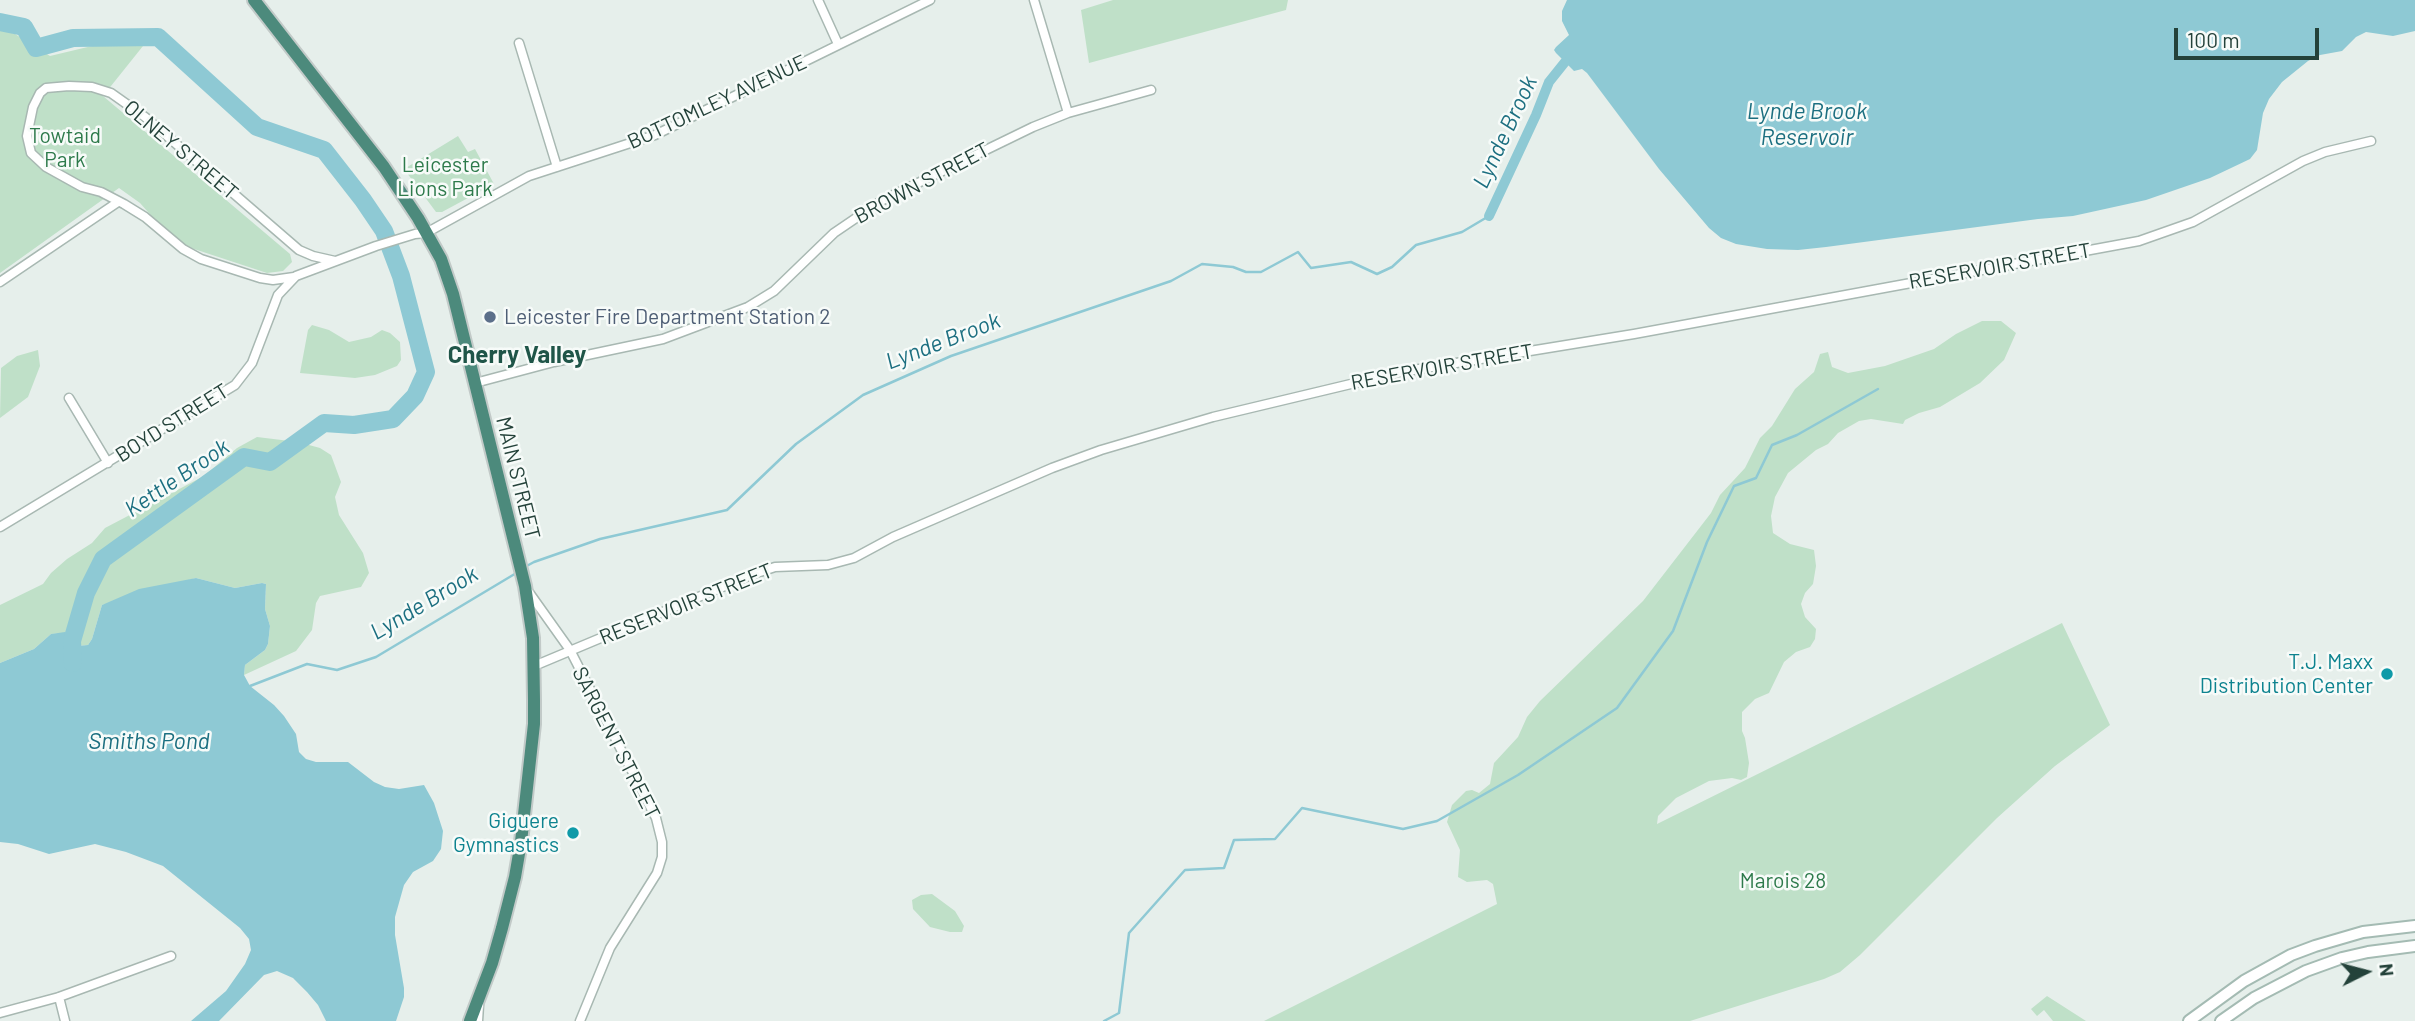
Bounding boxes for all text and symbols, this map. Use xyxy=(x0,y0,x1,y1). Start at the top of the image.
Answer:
scale bar xyxy=(2177,14,2322,58)
text: 100 m xyxy=(2187,27,2240,52)
street label: BOTTOMLEY AVENUE xyxy=(623,49,811,155)
water label: Lynde Brook xyxy=(1467,72,1543,192)
street label: OLNEY STREET xyxy=(119,95,243,205)
water label: Lynde Brook Reservoir xyxy=(1747,97,1867,151)
park label: Towtaid Park xyxy=(29,123,101,173)
street label: BROWN STREET xyxy=(850,137,994,229)
park label: Leicester Lions Park xyxy=(397,152,493,202)
street label: RESERVOIR STREET xyxy=(1907,238,2093,294)
place label: Leicester Fire Department Station 2 xyxy=(504,304,830,330)
water label: Lynde Brook xyxy=(882,307,1004,375)
marker: Leicester Fire Department Station 2 xyxy=(482,309,498,325)
street label: RESERVOIR STREET xyxy=(1349,339,1535,395)
district label: Cherry Valley xyxy=(448,341,586,369)
street label: BOYD STREET xyxy=(111,378,233,468)
street label: MAIN STREET xyxy=(491,414,545,542)
water label: Kettle Brook xyxy=(119,433,235,523)
street label: RESERVOIR STREET xyxy=(596,558,776,650)
water label: Lynde Brook xyxy=(365,560,483,646)
place label: T.J. Maxx Distribution Center xyxy=(2200,649,2373,699)
street label: SARGENT STREET xyxy=(567,663,665,823)
marker: T.J. Maxx Distribution Center xyxy=(2379,666,2395,682)
water label: Smiths Pond xyxy=(88,727,210,755)
place label: Giguere Gymnastics xyxy=(453,808,559,858)
marker: Giguere Gymnastics xyxy=(565,825,581,841)
park label: Marois 28 xyxy=(1740,868,1826,894)
north arrow xyxy=(2331,937,2401,1007)
text: N xyxy=(2375,962,2399,977)

